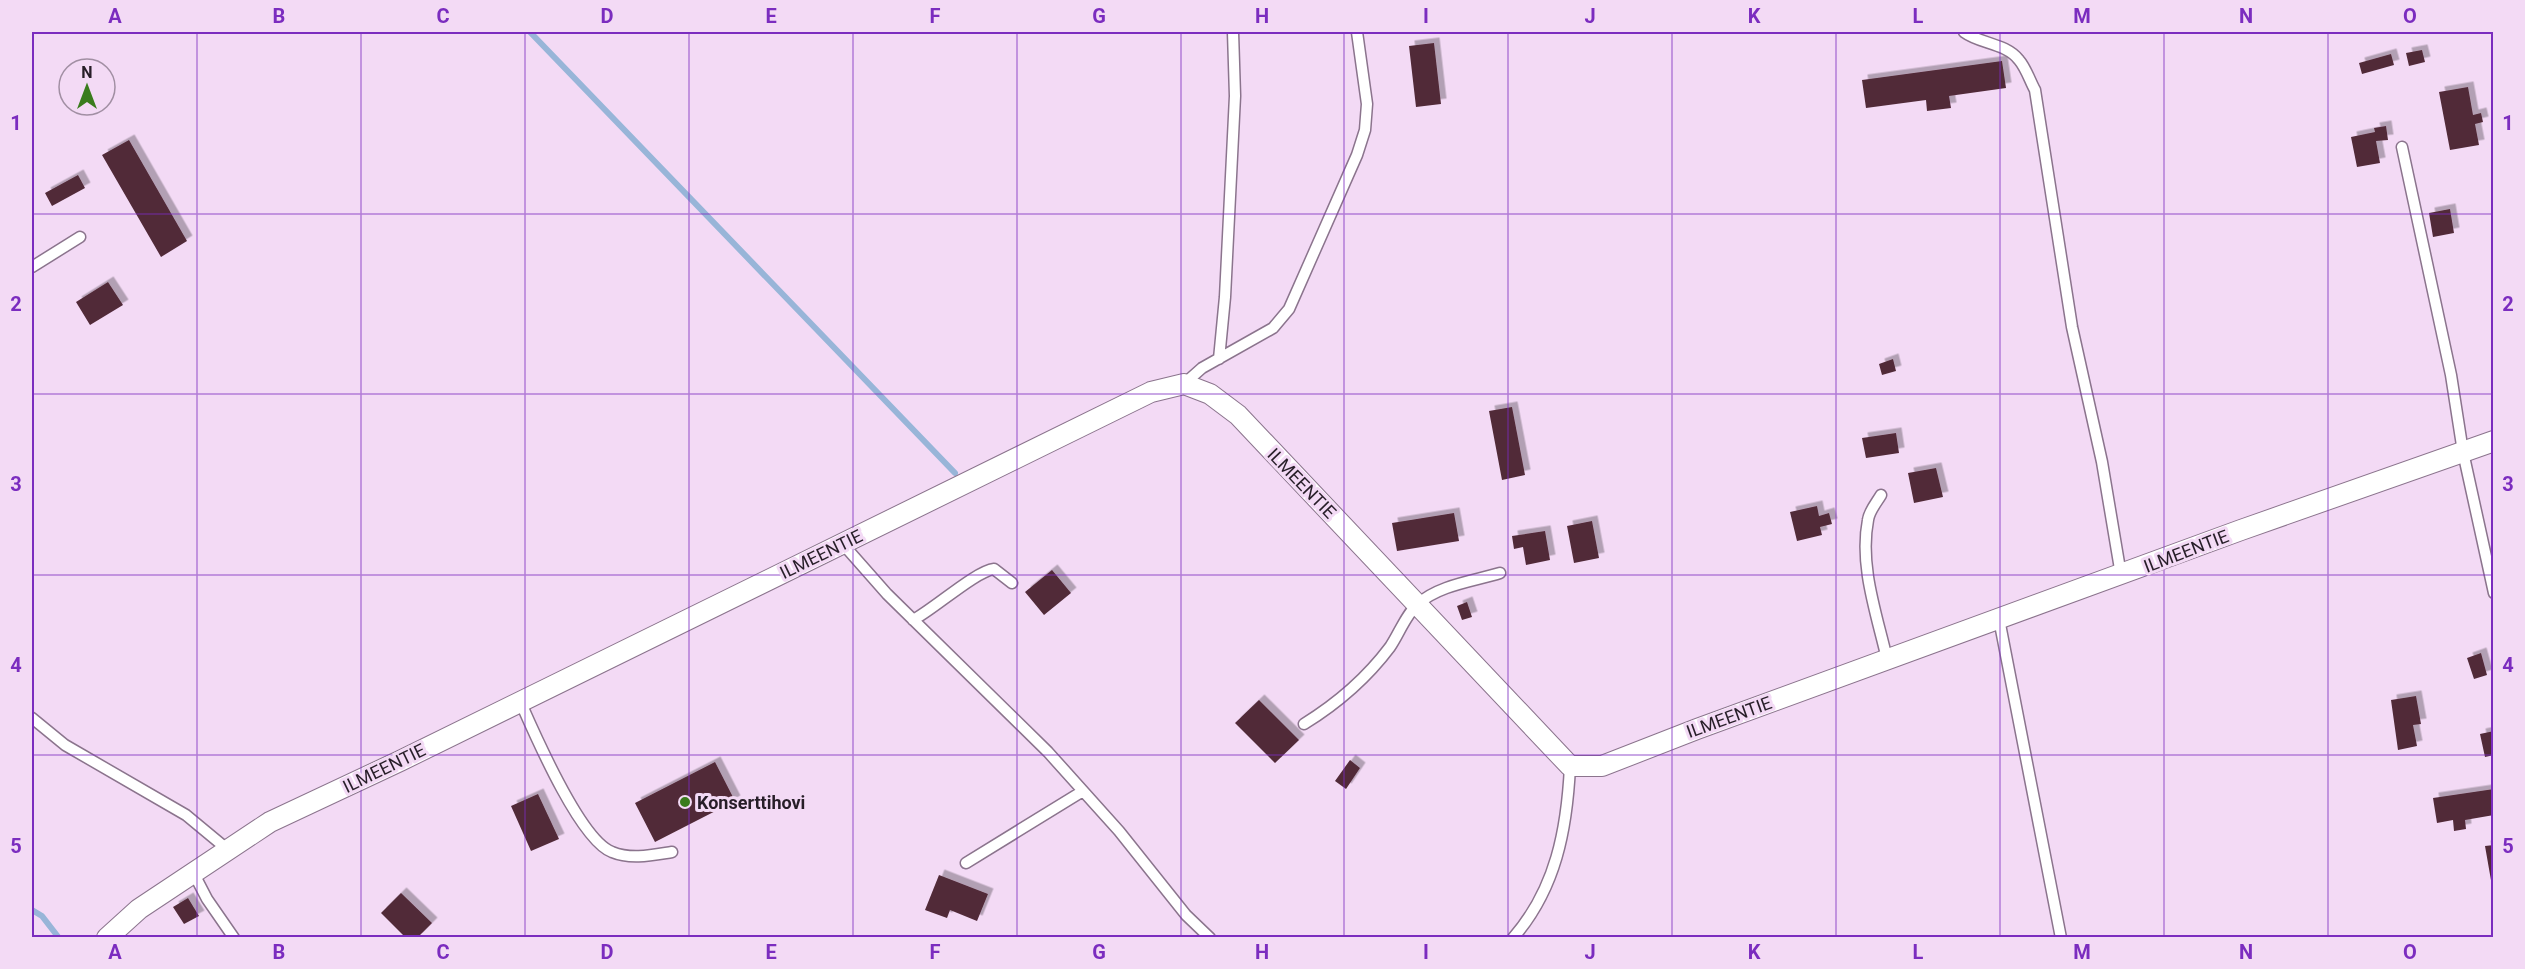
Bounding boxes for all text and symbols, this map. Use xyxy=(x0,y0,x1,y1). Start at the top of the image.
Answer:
text: A xyxy=(108,4,122,28)
text: B xyxy=(273,4,285,28)
text: C xyxy=(436,4,450,28)
text: D xyxy=(601,4,614,28)
text: E xyxy=(765,4,777,28)
text: F xyxy=(930,4,941,28)
text: G xyxy=(1092,4,1106,28)
text: H xyxy=(1255,4,1269,28)
text: I xyxy=(1423,4,1429,28)
text: J xyxy=(1584,4,1596,28)
text: K xyxy=(1748,4,1761,28)
text: L xyxy=(1913,4,1924,28)
text: M xyxy=(2073,4,2091,28)
text: N xyxy=(2239,4,2253,28)
text: O xyxy=(2403,4,2417,28)
north arrow xyxy=(57,57,117,117)
text: N xyxy=(81,63,93,82)
text: 1 xyxy=(10,111,22,135)
text: 1 xyxy=(2502,111,2514,135)
text: 2 xyxy=(10,292,22,316)
text: 2 xyxy=(2502,292,2514,316)
street label: ILMEENTIE xyxy=(1263,444,1341,522)
text: 3 xyxy=(10,472,22,496)
text: 3 xyxy=(2502,472,2514,496)
street label: ILMEENTIE xyxy=(776,525,866,583)
street label: ILMEENTIE xyxy=(2141,525,2231,577)
text: 4 xyxy=(10,653,22,677)
text: 4 xyxy=(2502,653,2514,677)
street label: ILMEENTIE xyxy=(1683,692,1775,742)
street label: ILMEENTIE xyxy=(339,739,429,797)
place label: Konserttihovi xyxy=(697,792,805,813)
marker: Konserttihovi xyxy=(678,795,692,809)
text: 5 xyxy=(10,834,22,858)
text: 5 xyxy=(2502,834,2514,858)
text: A xyxy=(108,940,122,964)
text: B xyxy=(273,940,285,964)
text: C xyxy=(436,940,450,964)
text: D xyxy=(601,940,614,964)
text: E xyxy=(765,940,777,964)
text: F xyxy=(930,940,941,964)
text: G xyxy=(1092,940,1106,964)
text: H xyxy=(1255,940,1269,964)
text: I xyxy=(1423,940,1429,964)
text: J xyxy=(1584,940,1596,964)
text: K xyxy=(1748,940,1761,964)
text: L xyxy=(1913,940,1924,964)
text: M xyxy=(2073,940,2091,964)
text: N xyxy=(2239,940,2253,964)
text: O xyxy=(2403,940,2417,964)

